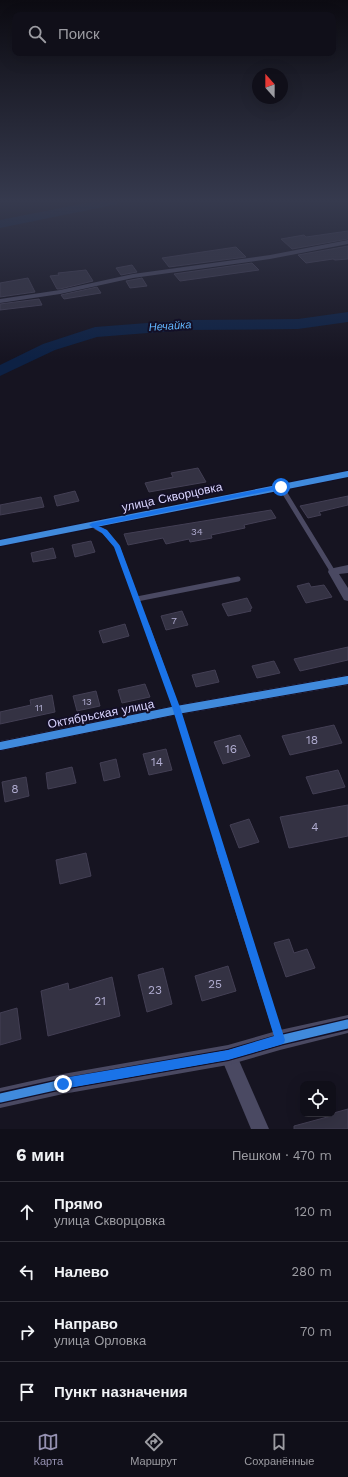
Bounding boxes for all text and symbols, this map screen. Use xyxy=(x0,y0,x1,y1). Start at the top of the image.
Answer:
search box xyxy=(12,12,336,56)
icon: search xyxy=(26,23,48,45)
text: Поиск xyxy=(58,25,100,43)
north arrow xyxy=(252,68,288,104)
water label: Нечайка xyxy=(148,318,192,334)
route start xyxy=(272,478,290,496)
street label: улица Скворцовка xyxy=(120,479,224,515)
house number: 34 xyxy=(191,526,203,537)
house number: 7 xyxy=(171,615,177,626)
house number: 13 xyxy=(82,696,92,707)
street label: Октябрьская улица xyxy=(47,697,156,731)
house number: 11 xyxy=(35,702,43,713)
house number: 18 xyxy=(306,733,318,747)
house number: 16 xyxy=(225,742,237,756)
house number: 14 xyxy=(151,755,163,769)
house number: 8 xyxy=(11,782,19,796)
house number: 4 xyxy=(311,820,319,834)
house number: 25 xyxy=(208,977,222,991)
house number: 23 xyxy=(148,983,162,997)
house number: 21 xyxy=(94,994,106,1008)
route end xyxy=(54,1075,72,1093)
map controls xyxy=(300,1081,336,1117)
button: locate xyxy=(300,1081,336,1117)
text: 6 мин xyxy=(16,1145,65,1165)
text: Пешком · 470 m xyxy=(232,1148,332,1163)
text: Прямо xyxy=(54,1195,103,1213)
icon: ahead xyxy=(16,1201,38,1223)
text: 120 m xyxy=(294,1204,332,1219)
text: улица Скворцовка xyxy=(54,1213,165,1228)
icon: left xyxy=(16,1261,38,1283)
text: Налево xyxy=(54,1263,109,1281)
text: 280 m xyxy=(292,1264,332,1279)
text: Направо xyxy=(54,1315,118,1333)
icon: right xyxy=(16,1321,38,1343)
text: 70 m xyxy=(300,1324,332,1339)
text: улица Орловка xyxy=(54,1333,146,1348)
icon: arrive xyxy=(16,1381,38,1403)
text: Пункт назначения xyxy=(54,1383,187,1401)
tab: Карта xyxy=(34,1431,63,1468)
tab: Маршрут xyxy=(130,1431,177,1468)
tab: Сохранённые xyxy=(244,1431,314,1468)

